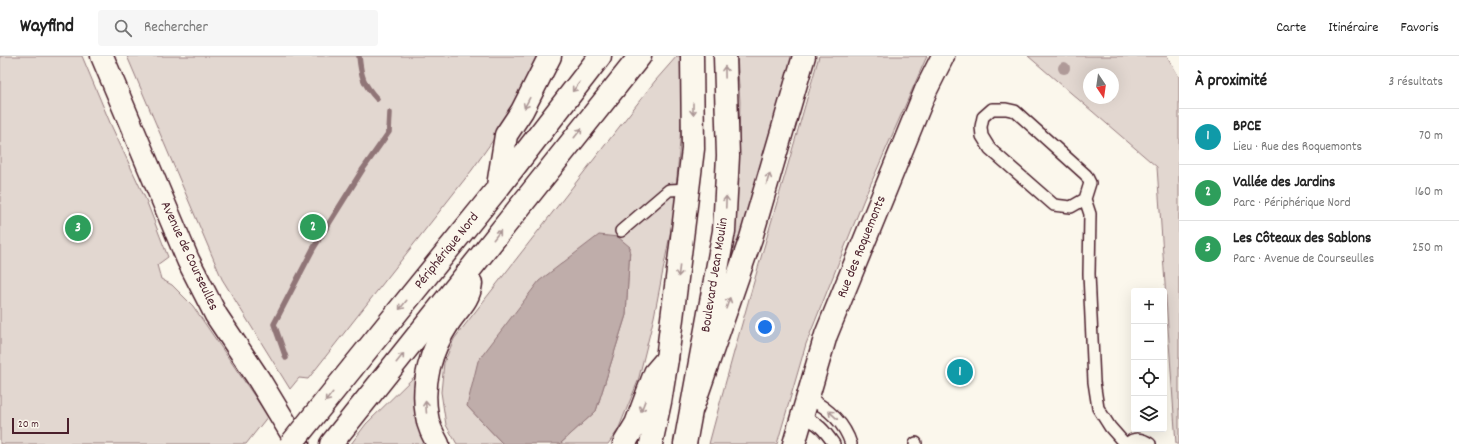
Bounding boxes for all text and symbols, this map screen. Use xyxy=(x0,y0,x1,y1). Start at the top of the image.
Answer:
search box xyxy=(98,10,378,46)
text: Wayfind xyxy=(20,14,74,41)
icon: search xyxy=(112,17,134,39)
text: Rechercher xyxy=(144,17,208,39)
text: Carte xyxy=(1276,18,1306,38)
text: Itinéraire xyxy=(1328,18,1378,38)
text: Favoris xyxy=(1400,18,1439,38)
one-way arrow xyxy=(722,66,729,79)
north arrow xyxy=(1083,68,1119,104)
text: À proximité xyxy=(1195,70,1267,94)
text: 3 résultats xyxy=(1388,73,1443,92)
one-way arrow xyxy=(572,81,581,92)
one-way arrow xyxy=(522,97,530,109)
one-way arrow xyxy=(689,102,697,115)
text: BPCE xyxy=(1233,116,1261,138)
text: 1 xyxy=(1207,127,1209,146)
text: 70 m xyxy=(1419,127,1443,146)
one-way arrow xyxy=(574,128,582,139)
text: Lieu · Rue des Roquemonts xyxy=(1233,138,1362,157)
text: Vallée des Jardins xyxy=(1233,172,1335,194)
one-way arrow xyxy=(765,173,772,186)
text: 2 xyxy=(1205,183,1211,202)
text: 160 m xyxy=(1415,183,1443,202)
street label: Rue des Roquemonts xyxy=(832,193,892,301)
text: Parc · Périphérique Nord xyxy=(1233,194,1351,213)
one-way arrow xyxy=(722,196,729,209)
street label: Avenue de Courseulles xyxy=(155,198,223,314)
street label: Périphérique Nord xyxy=(410,208,484,294)
pin: 2 xyxy=(300,212,326,242)
pin: 3 xyxy=(65,213,91,243)
street label: Boulevard Jean Moulin xyxy=(696,216,734,334)
text: Les Côteaux des Sablons xyxy=(1233,228,1371,250)
one-way arrow xyxy=(493,230,501,241)
text: 3 xyxy=(1205,239,1211,258)
text: 250 m xyxy=(1412,239,1443,258)
text: Parc · Avenue de Courseulles xyxy=(1233,250,1374,269)
one-way arrow xyxy=(675,264,683,277)
map controls xyxy=(1131,288,1167,432)
button: + xyxy=(1131,288,1167,324)
one-way arrow xyxy=(725,297,733,309)
one-way arrow xyxy=(399,300,408,311)
your location xyxy=(755,317,775,337)
button: − xyxy=(1131,324,1167,360)
one-way arrow xyxy=(395,353,404,364)
pin: 1 xyxy=(947,357,973,387)
button: locate xyxy=(1131,360,1167,396)
one-way arrow xyxy=(325,392,333,403)
button: layers xyxy=(1131,396,1167,432)
one-way arrow xyxy=(638,399,646,411)
one-way arrow xyxy=(422,401,430,414)
one-way arrow xyxy=(828,410,838,420)
scale bar xyxy=(12,416,69,435)
text: 20 m xyxy=(18,417,39,433)

